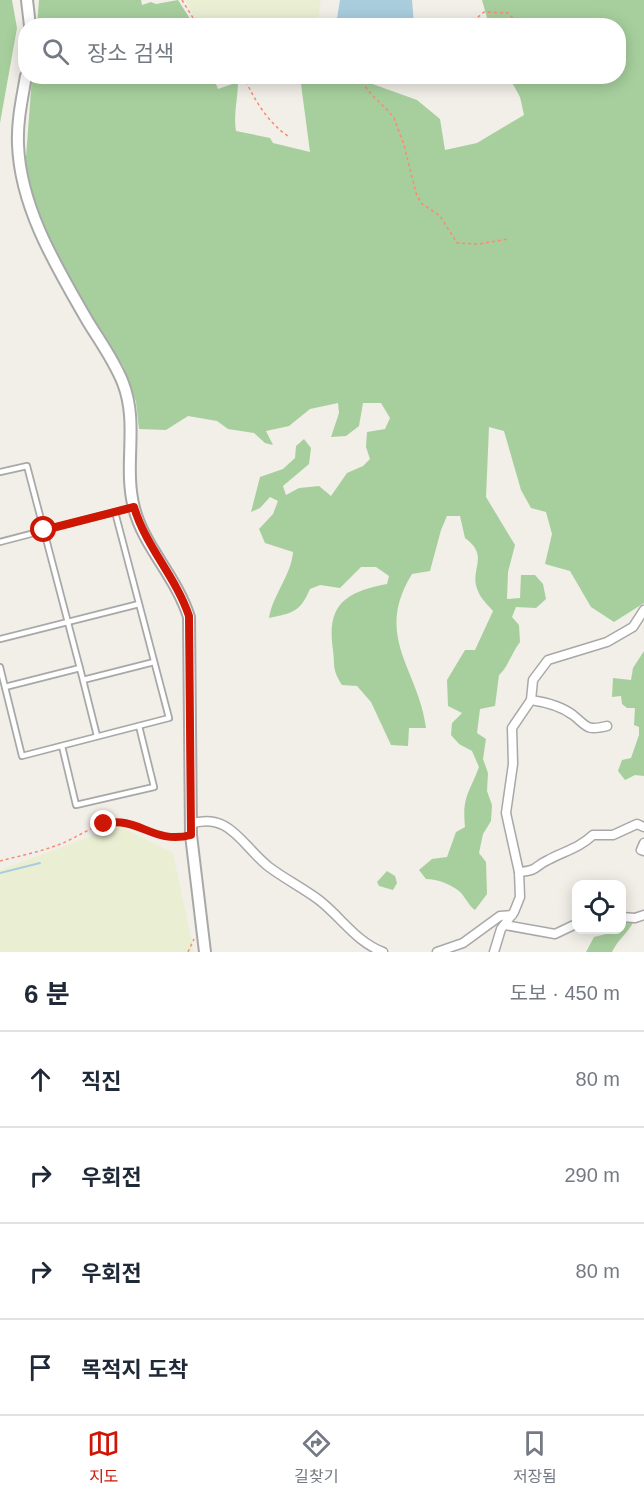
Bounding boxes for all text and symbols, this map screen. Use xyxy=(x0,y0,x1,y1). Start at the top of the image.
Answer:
search box xyxy=(18,18,626,84)
icon: search xyxy=(39,35,72,68)
text: 장소 검색 xyxy=(87,41,174,66)
route start xyxy=(30,516,56,542)
route end xyxy=(90,810,116,836)
map controls xyxy=(572,880,626,934)
button: locate xyxy=(572,880,626,934)
text: 6 분 xyxy=(24,979,70,1009)
text: 도보 · 450 m xyxy=(510,982,620,1004)
icon: ahead xyxy=(24,1063,57,1096)
text: 80 m xyxy=(576,1068,620,1090)
text: 직진 xyxy=(81,1069,121,1094)
icon: right xyxy=(24,1159,57,1192)
text: 290 m xyxy=(564,1164,620,1186)
text: 우회전 xyxy=(81,1165,142,1190)
icon: right xyxy=(24,1255,57,1288)
text: 80 m xyxy=(576,1260,620,1282)
text: 우회전 xyxy=(81,1261,142,1286)
icon: arrive xyxy=(24,1351,57,1384)
text: 목적지 도착 xyxy=(81,1357,188,1382)
tab: 지도 xyxy=(87,1427,120,1487)
tab: 길찾기 xyxy=(294,1427,339,1487)
tab: 저장됨 xyxy=(513,1427,557,1487)

